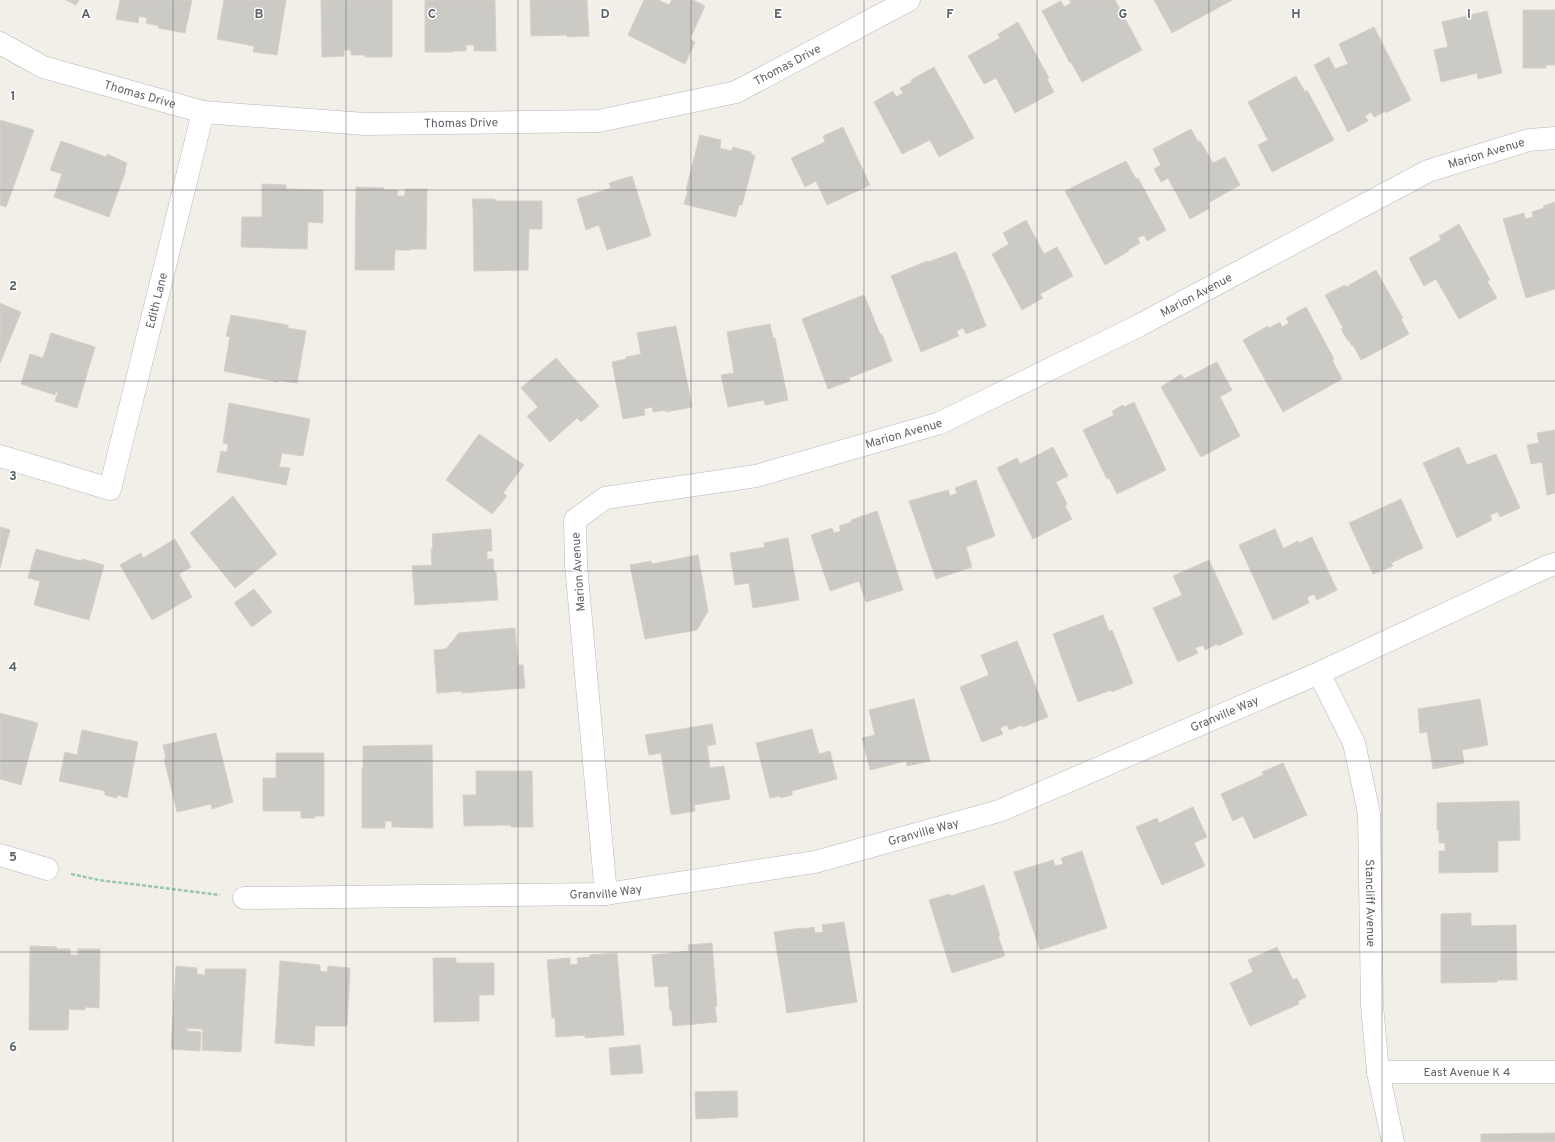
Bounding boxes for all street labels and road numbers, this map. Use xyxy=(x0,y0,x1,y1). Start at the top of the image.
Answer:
street label: Thomas Drive xyxy=(751,41,824,90)
street label: Thomas Drive xyxy=(102,78,178,113)
street label: Thomas Drive xyxy=(424,115,498,132)
street label: Marion Avenue xyxy=(1446,135,1527,173)
street label: Marion Avenue xyxy=(1158,270,1235,322)
street label: Edith Lane xyxy=(143,271,172,330)
street label: Marion Avenue xyxy=(864,416,944,453)
street label: Marion Avenue xyxy=(568,532,590,612)
street label: Granville Way xyxy=(1188,693,1262,736)
street label: Granville Way xyxy=(886,815,961,850)
street label: Stancliff Avenue xyxy=(1361,859,1378,947)
street label: Granville Way xyxy=(569,882,643,903)
street label: East Avenue K 4 xyxy=(1423,1065,1511,1081)

